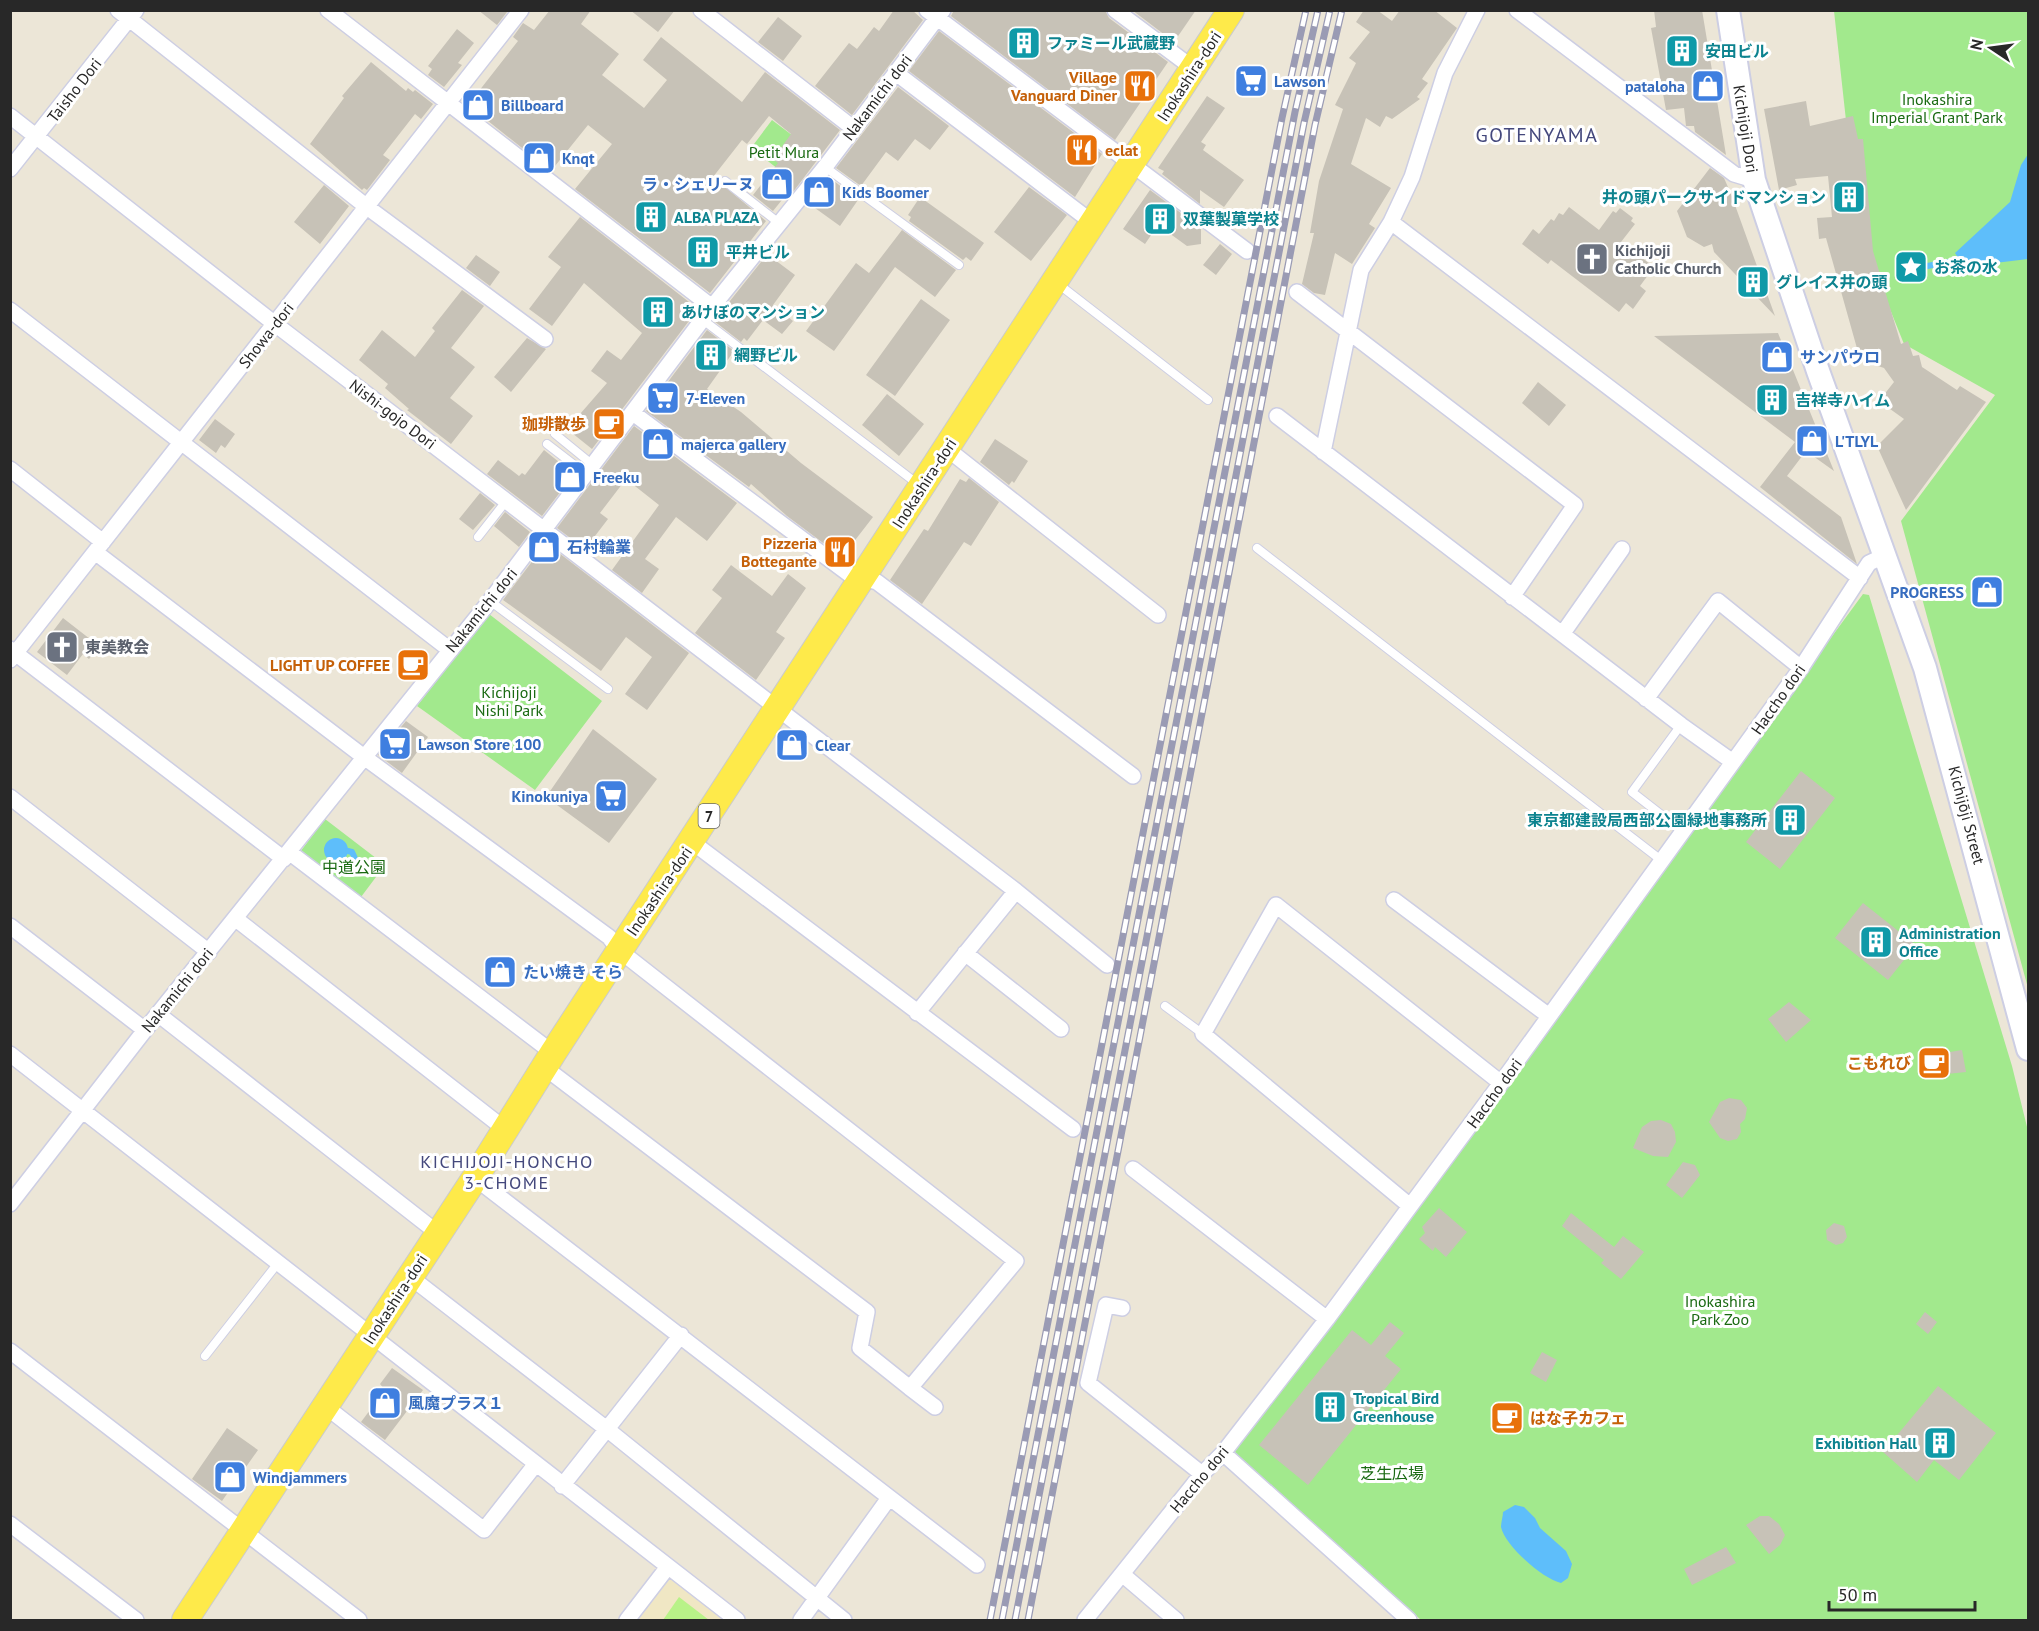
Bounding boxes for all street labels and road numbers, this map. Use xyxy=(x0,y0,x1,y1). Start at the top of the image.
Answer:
street label: Inokashira-dori xyxy=(1152,27,1226,125)
street label: Nakamichi dori xyxy=(838,50,916,144)
street label: Taisho Dori xyxy=(43,54,105,126)
street label: Kichijoji Dori xyxy=(1729,84,1763,174)
street label: Showa-dori xyxy=(234,298,298,372)
street label: Nishi-gojo Dori xyxy=(346,375,440,453)
street label: Inokashira-dori xyxy=(887,434,961,532)
street label: Nakamichi dori xyxy=(441,564,521,656)
street label: Haccho dori xyxy=(1747,660,1809,738)
street label: Kichijōji Street xyxy=(1944,764,1990,867)
road number: 7 xyxy=(698,804,720,828)
street label: Inokashira-dori xyxy=(622,843,696,939)
street label: Nakamichi dori xyxy=(137,944,217,1036)
street label: Haccho dori xyxy=(1462,1054,1526,1132)
street label: Inokashira-dori xyxy=(358,1250,432,1348)
street label: Haccho dori xyxy=(1165,1441,1233,1517)

